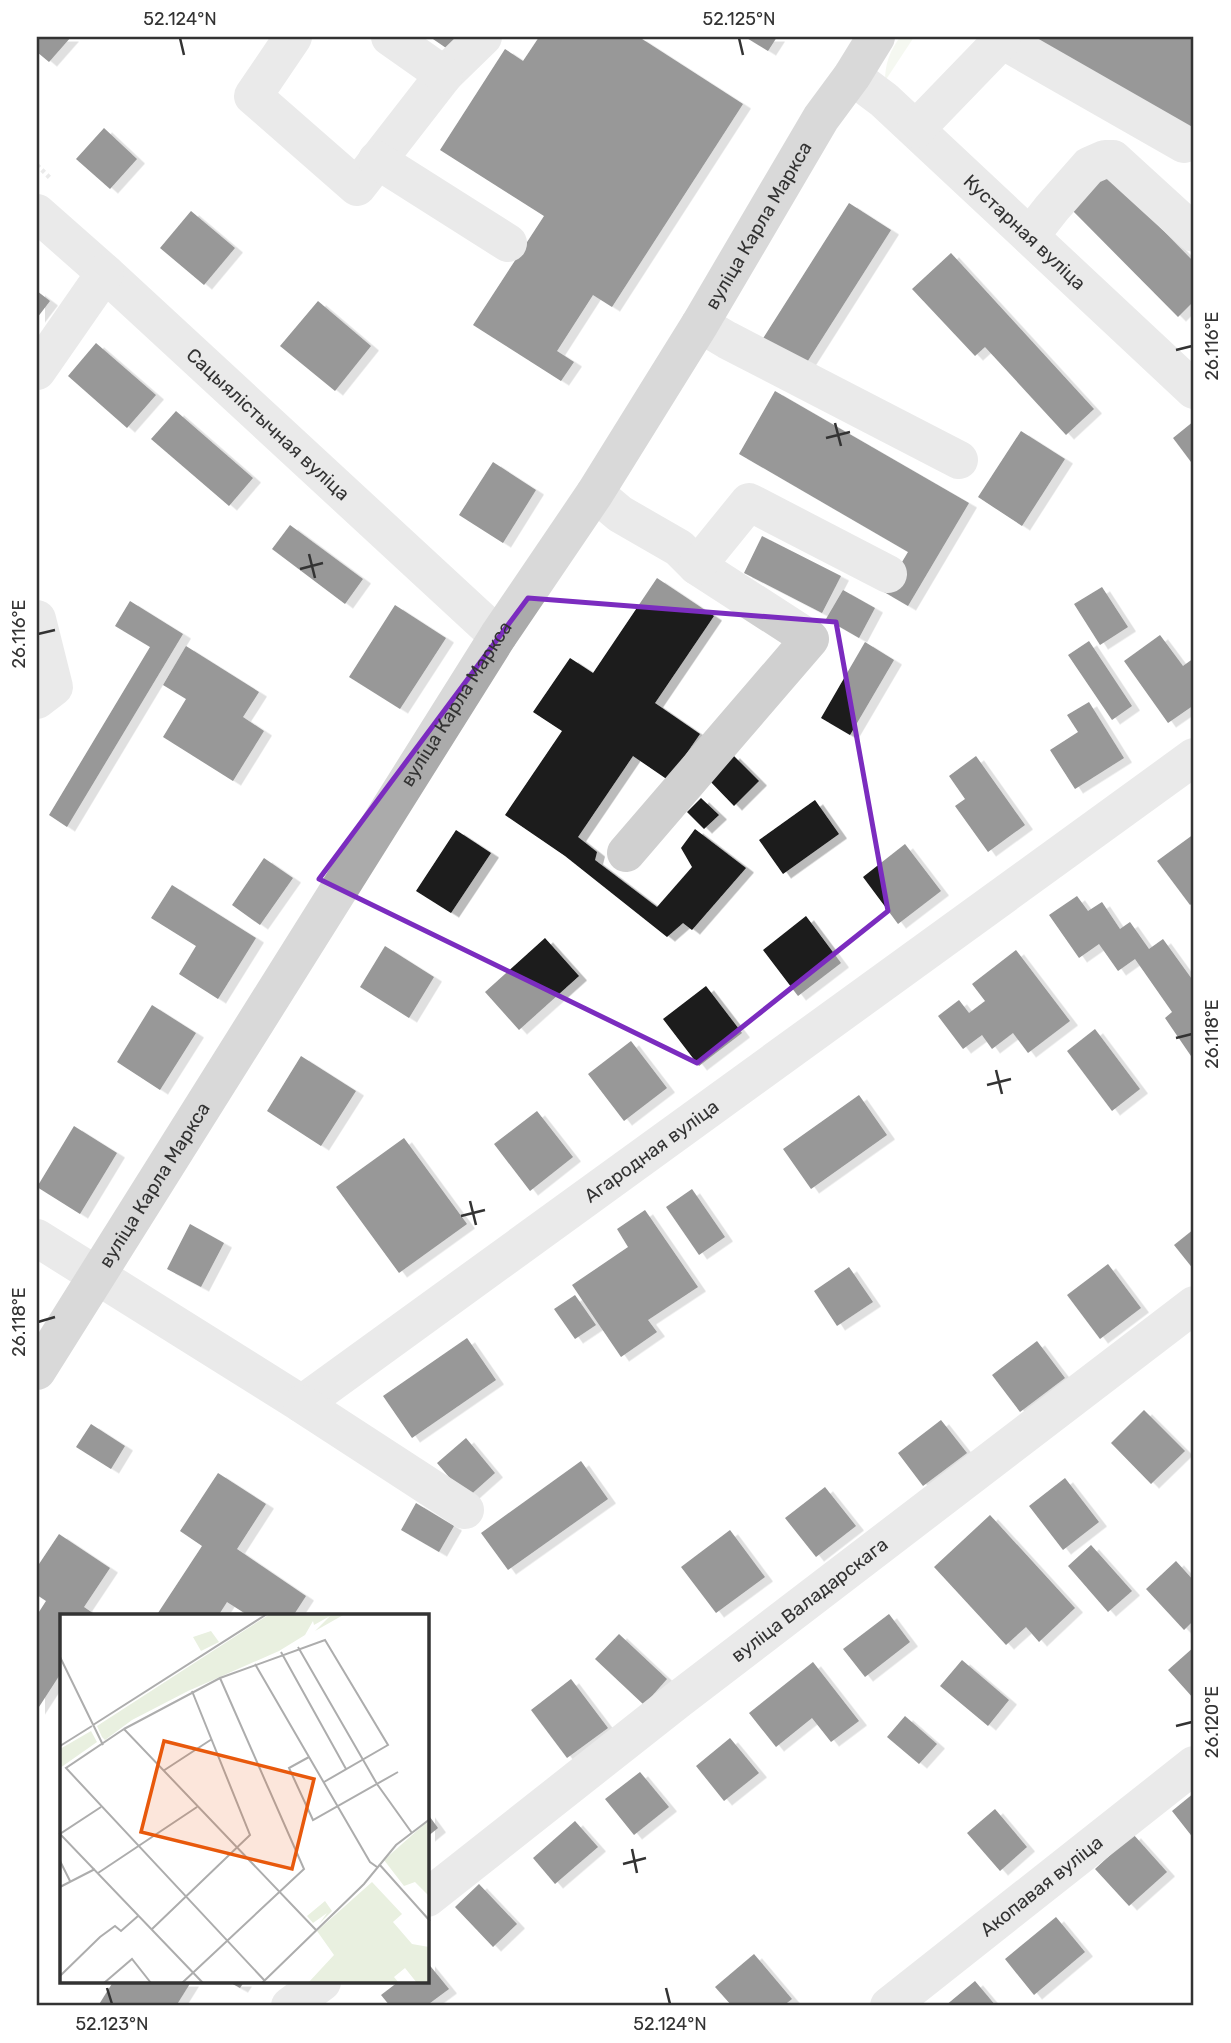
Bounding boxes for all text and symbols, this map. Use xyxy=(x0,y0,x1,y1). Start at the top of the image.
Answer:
text: 52.124°N xyxy=(143,8,217,30)
text: 52.125°N xyxy=(702,8,776,30)
street label: вуліца Карла Маркса xyxy=(700,137,817,313)
street label: Кустарная вуліца xyxy=(959,170,1090,295)
text: 26.116°E xyxy=(1201,312,1223,380)
street label: Сацыялістычная вуліца xyxy=(182,343,354,505)
text: 26.116°E xyxy=(8,600,30,668)
street label: вуліца Карла Маркса xyxy=(396,617,517,791)
text: 26.118°E xyxy=(1201,999,1223,1069)
street label: Агародная вуліца xyxy=(580,1095,723,1208)
street label: вуліца Карла Маркса xyxy=(94,1098,215,1272)
text: 26.118°E xyxy=(8,1287,30,1357)
street label: вуліца Валадарскага xyxy=(727,1533,892,1667)
inset map xyxy=(60,1614,429,1983)
text: 26.120°E xyxy=(1201,1686,1223,1758)
street label: Акопавая вуліца xyxy=(976,1831,1107,1942)
text: 52.123°N xyxy=(75,2013,149,2035)
text: 52.124°N xyxy=(633,2013,707,2035)

